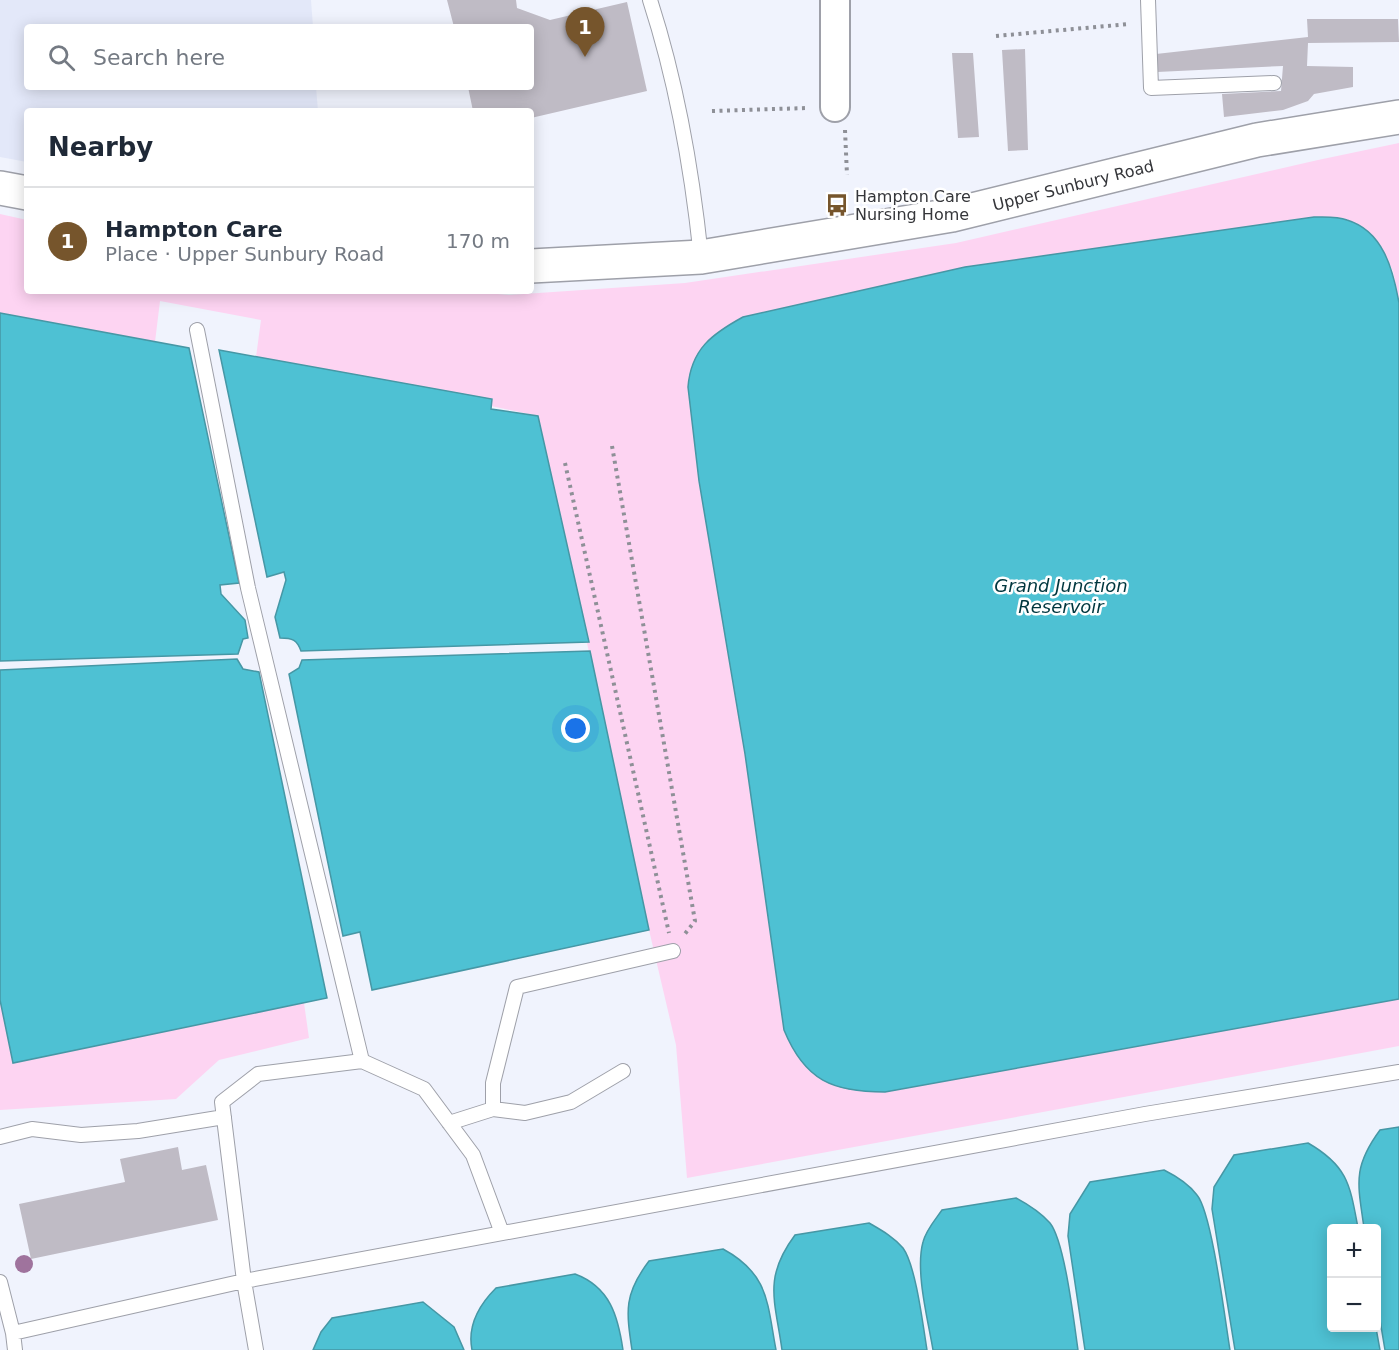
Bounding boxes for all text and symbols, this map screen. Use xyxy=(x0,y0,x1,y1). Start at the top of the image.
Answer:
pin: 1 xyxy=(566,8,604,57)
search box xyxy=(24,24,534,90)
icon: search xyxy=(45,41,78,74)
text: Search here xyxy=(93,45,225,70)
text: Nearby xyxy=(48,132,153,162)
street label: Upper Sunbury Road xyxy=(991,156,1156,215)
place label: Hampton Care Nursing Home xyxy=(855,187,971,224)
bus stop icon: Hampton Care Nursing Home xyxy=(824,192,850,218)
text: Hampton Care xyxy=(105,217,283,242)
text: 1 xyxy=(61,229,74,253)
text: 170 m xyxy=(446,229,510,253)
text: Place · Upper Sunbury Road xyxy=(105,242,384,266)
water label: Grand Junction Reservoir xyxy=(994,575,1128,617)
your location xyxy=(561,714,590,743)
map controls xyxy=(1327,1224,1381,1332)
button: + xyxy=(1327,1224,1381,1278)
button: − xyxy=(1327,1278,1381,1332)

